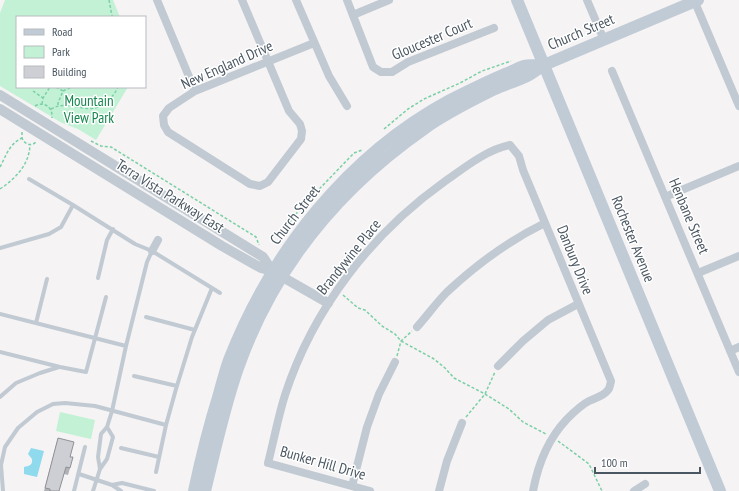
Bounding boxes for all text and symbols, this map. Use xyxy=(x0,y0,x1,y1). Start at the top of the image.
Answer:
street label: Church Street xyxy=(545,9,617,54)
street label: Gloucester Court xyxy=(389,13,475,64)
legend xyxy=(16,16,146,88)
text: Road xyxy=(52,24,72,39)
street label: New England Drive xyxy=(178,36,276,93)
text: Park xyxy=(52,44,70,59)
text: Building xyxy=(52,64,87,79)
park label: Mountain View Park xyxy=(63,91,114,127)
street label: Terra Vista Parkway East xyxy=(113,155,228,237)
street label: Henbane Street xyxy=(665,175,714,256)
street label: Church Street xyxy=(265,181,324,248)
street label: Rochester Avenue xyxy=(608,193,659,285)
street label: Brandywine Place xyxy=(312,215,385,298)
street label: Danbury Drive xyxy=(553,222,598,297)
street label: Bunker Hill Drive xyxy=(278,441,368,484)
scale bar xyxy=(595,449,700,475)
text: 100 m xyxy=(601,455,628,470)

